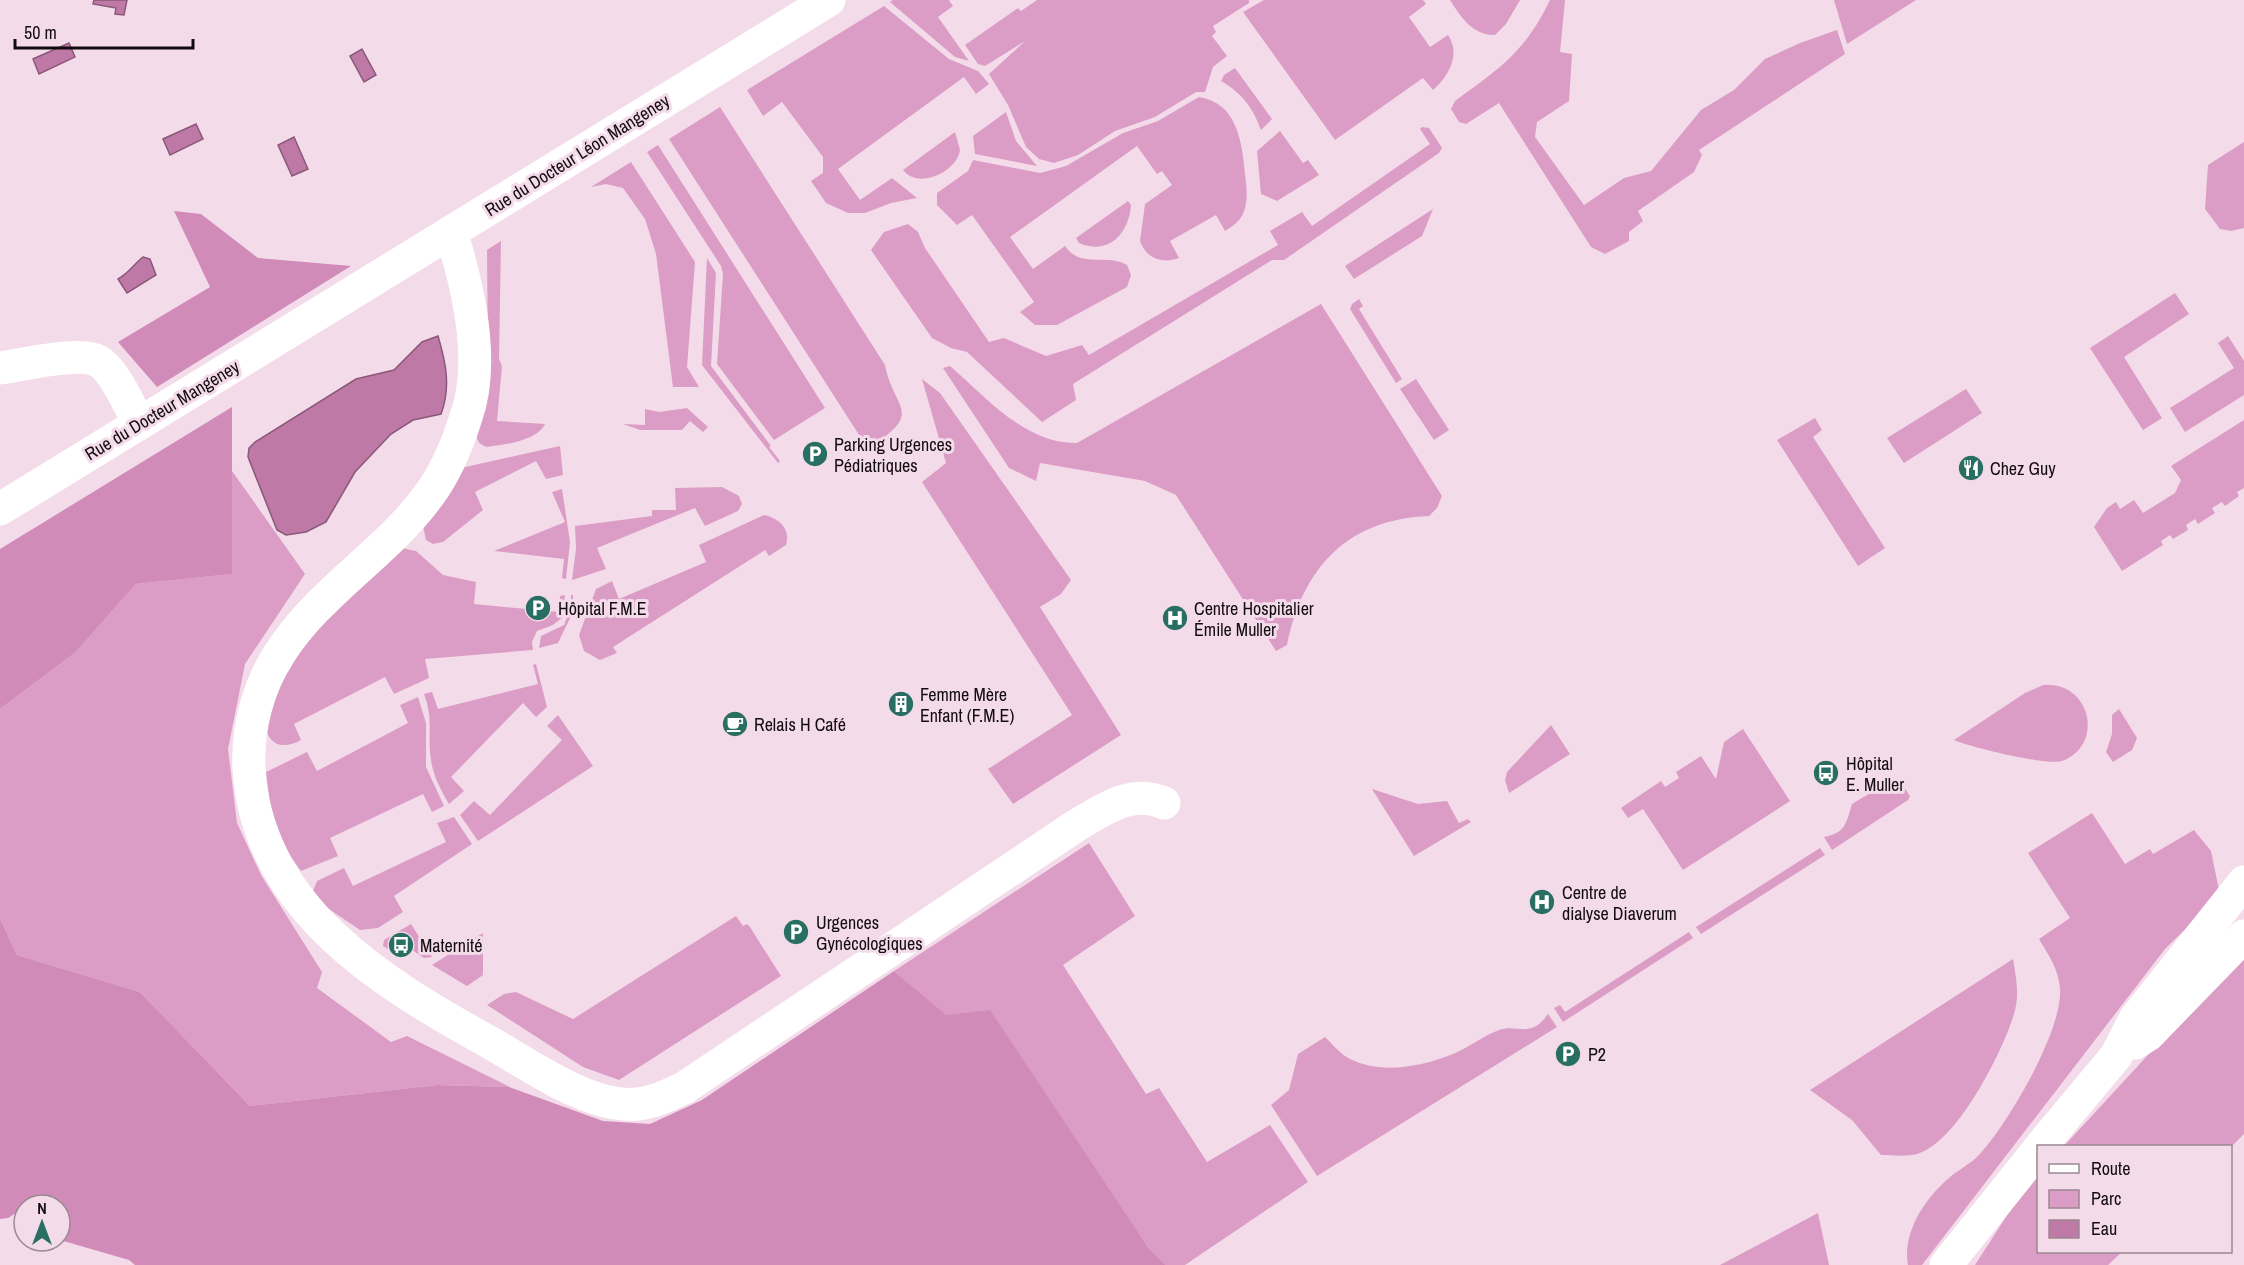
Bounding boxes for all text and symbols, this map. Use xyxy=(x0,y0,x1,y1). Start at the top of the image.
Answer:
scale bar xyxy=(15,12,194,50)
text: 50 m xyxy=(24,20,57,45)
street label: Rue du Docteur Léon Mangeney xyxy=(480,88,675,222)
street label: Rue du Docteur Mangeney xyxy=(80,354,245,466)
place label: Parking Urgences Pédiatriques xyxy=(834,432,952,478)
parking icon: Parking Urgences Pédiatriques xyxy=(800,439,830,469)
restaurant icon: Chez Guy xyxy=(1956,453,1986,483)
place label: Chez Guy xyxy=(1990,456,2056,481)
parking icon: Hôpital F.M.E xyxy=(523,593,553,623)
place label: Hôpital F.M.E xyxy=(558,596,647,621)
place label: Centre Hospitalier Émile Muller xyxy=(1194,596,1314,642)
hospital icon: Centre Hospitalier Émile Muller xyxy=(1160,603,1190,633)
place label: Femme Mère Enfant (F.M.E) xyxy=(920,682,1014,728)
building icon: Femme Mère Enfant (F.M.E) xyxy=(886,689,916,719)
cafe icon: Relais H Café xyxy=(720,709,750,739)
place label: Relais H Café xyxy=(754,712,846,737)
place label: Hôpital E. Muller xyxy=(1846,751,1904,797)
bus stop icon: Hôpital E. Muller xyxy=(1811,758,1841,788)
place label: Centre de dialyse Diaverum xyxy=(1562,880,1677,926)
hospital icon: Centre de dialyse Diaverum xyxy=(1527,887,1557,917)
place label: Urgences Gynécologiques xyxy=(816,910,923,956)
parking icon: Urgences Gynécologiques xyxy=(781,917,811,947)
bus stop icon: Maternité xyxy=(386,930,416,960)
place label: Maternité xyxy=(420,933,482,958)
parking icon: P2 xyxy=(1553,1039,1583,1069)
place label: P2 xyxy=(1588,1042,1606,1067)
legend xyxy=(2037,1145,2232,1253)
text: Route xyxy=(2091,1156,2130,1181)
text: Parc xyxy=(2091,1186,2121,1211)
north arrow xyxy=(12,1193,72,1253)
text: N xyxy=(37,1197,47,1219)
text: Eau xyxy=(2091,1216,2117,1241)

